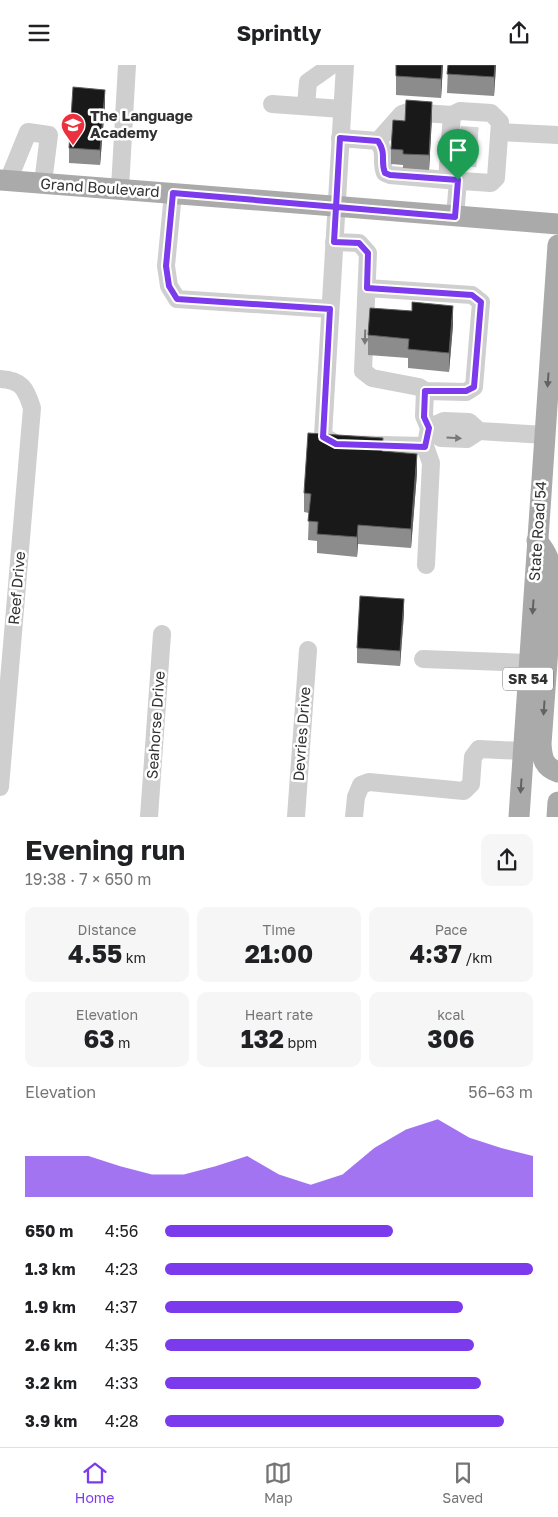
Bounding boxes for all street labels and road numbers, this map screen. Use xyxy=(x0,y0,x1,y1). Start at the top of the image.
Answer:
street label: Grand Boulevard xyxy=(40,174,160,200)
street label: State Road 54 xyxy=(525,480,549,582)
street label: Reef Drive xyxy=(4,550,28,625)
road number: SR 54 xyxy=(503,667,553,691)
street label: Seahorse Drive xyxy=(142,670,168,780)
street label: Devries Drive xyxy=(289,686,313,782)

